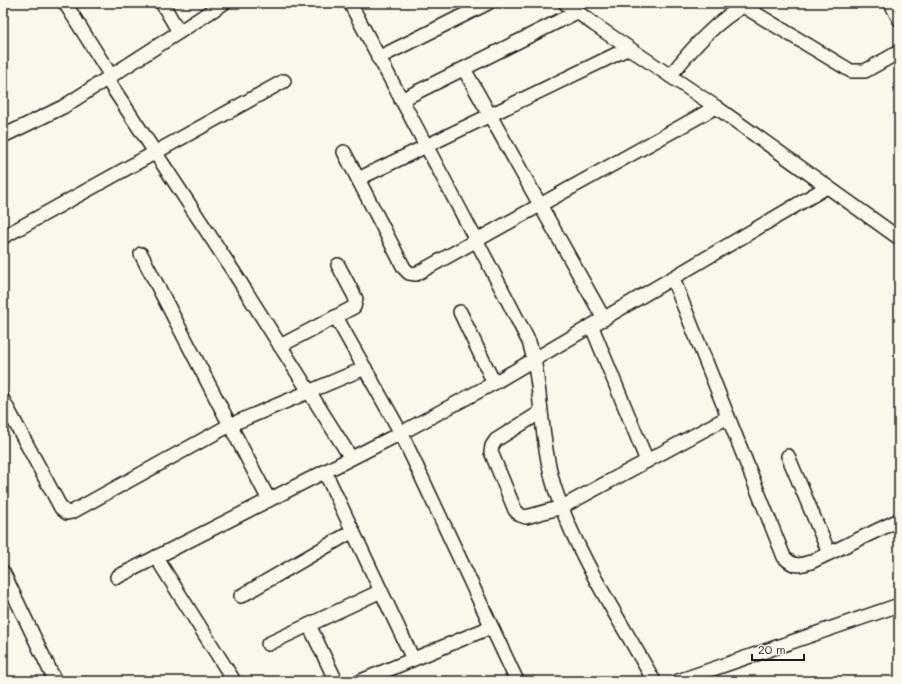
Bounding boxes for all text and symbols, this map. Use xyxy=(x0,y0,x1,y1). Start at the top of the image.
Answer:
scale bar xyxy=(752,636,804,662)
text: 20 m xyxy=(758,641,786,657)

